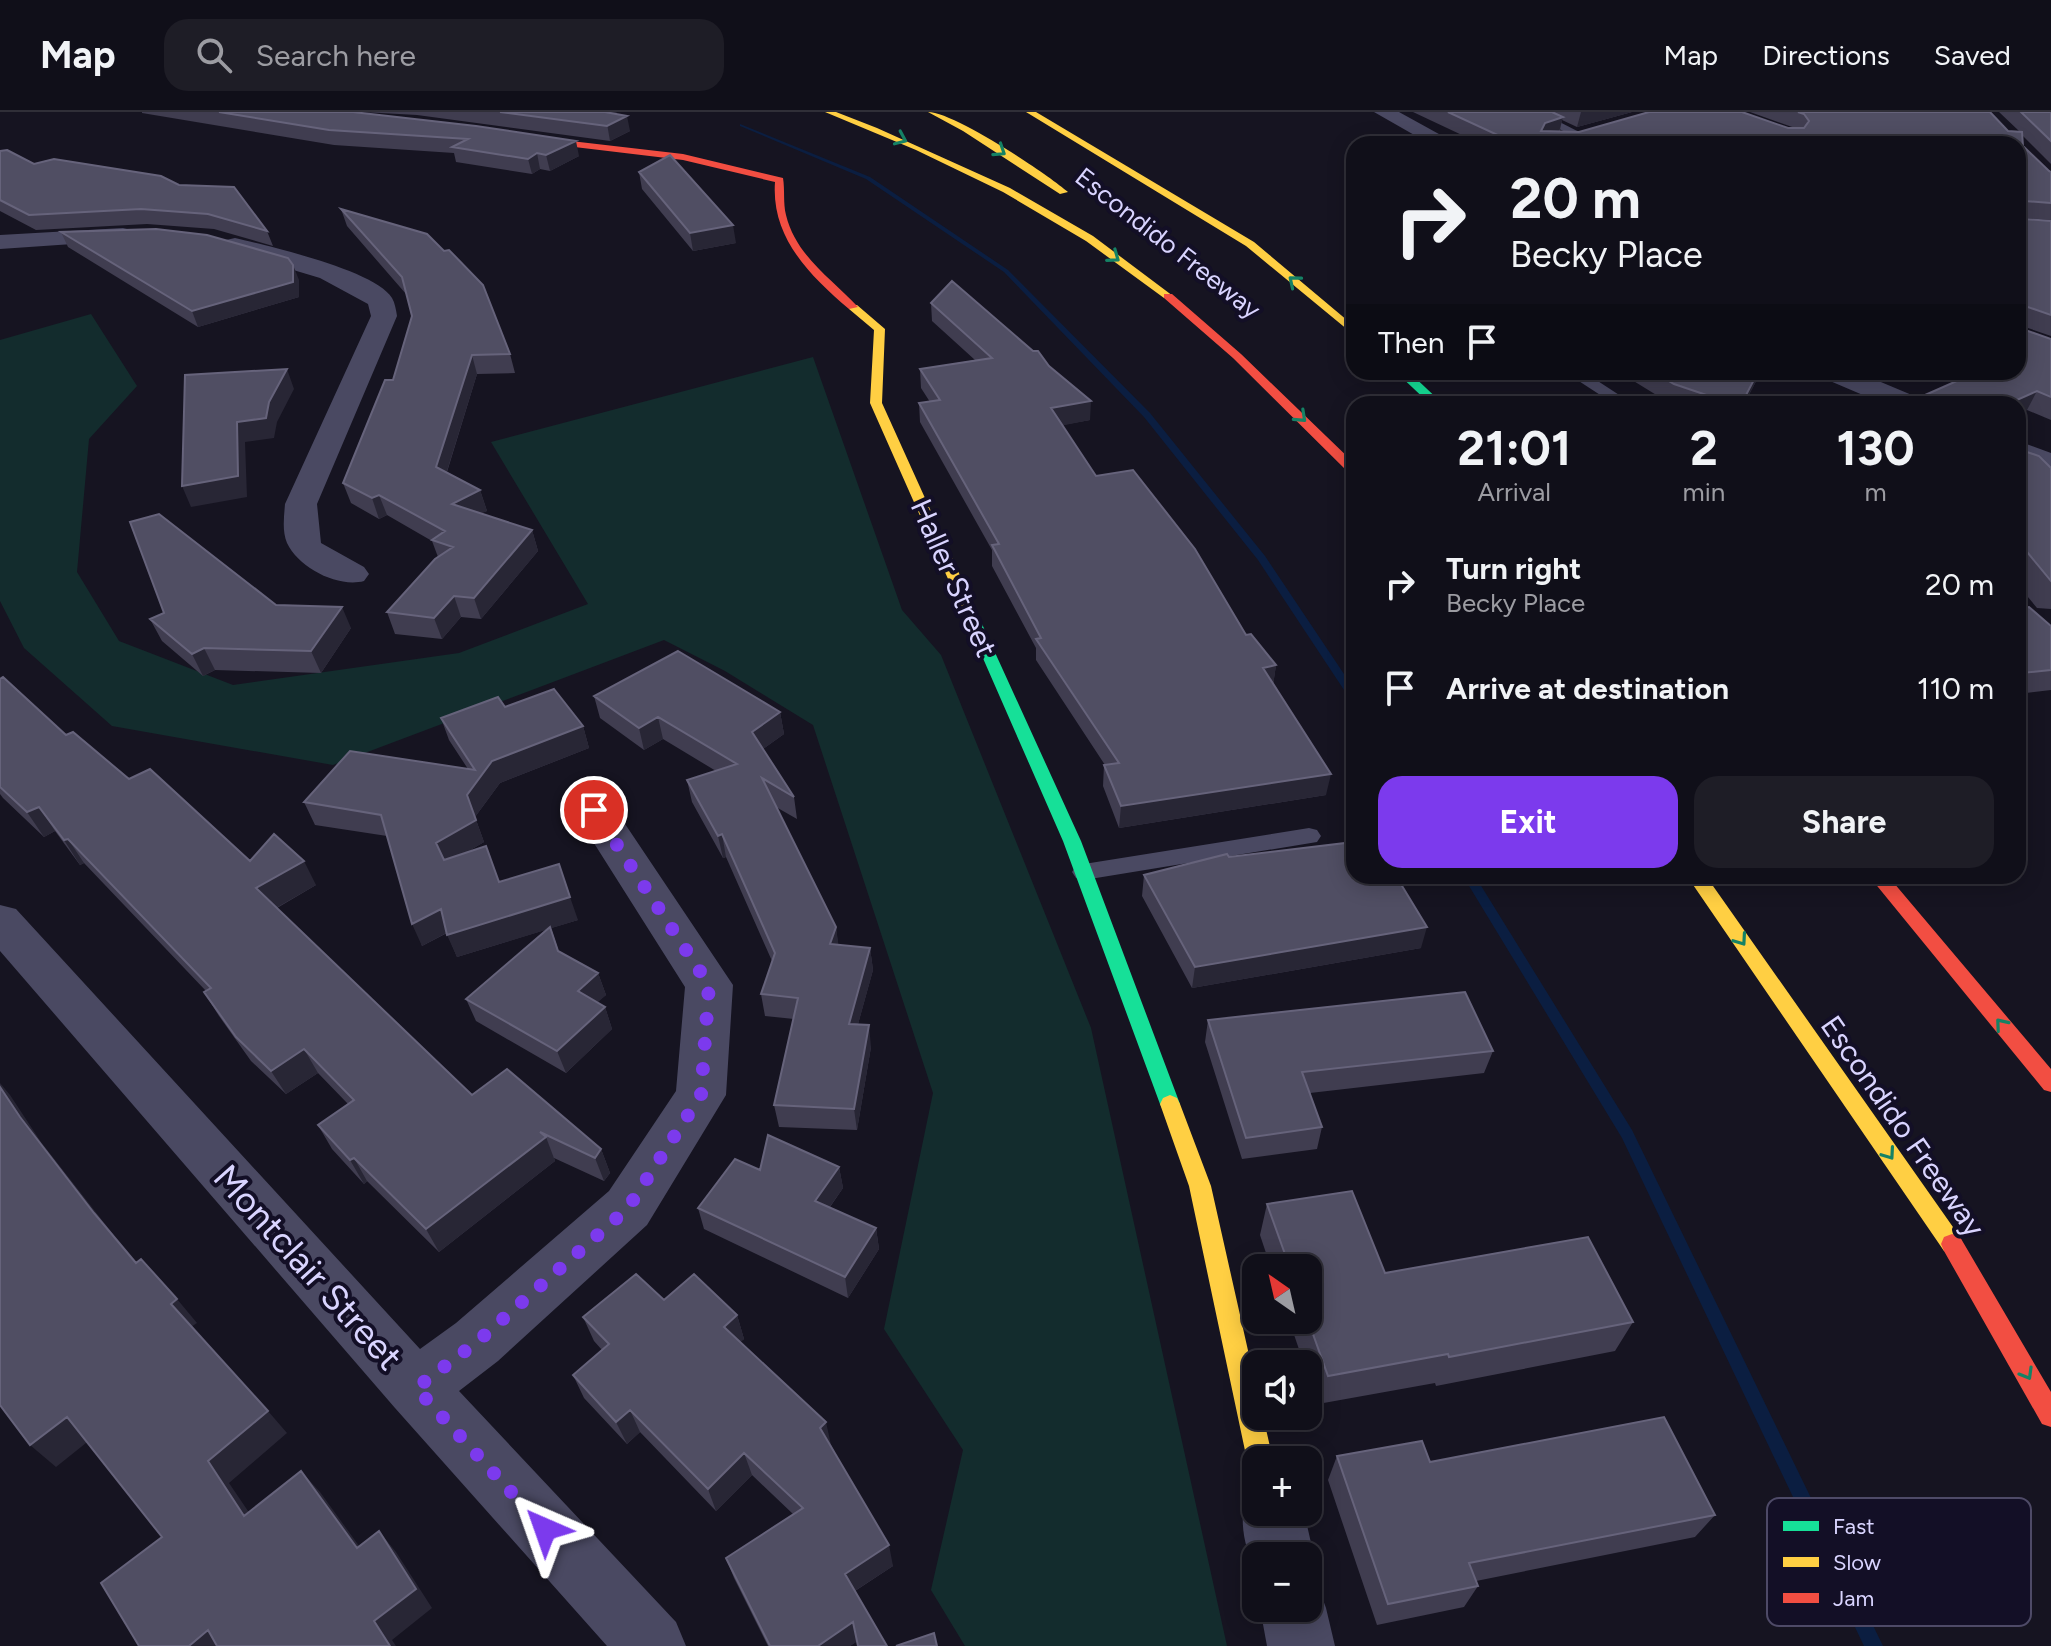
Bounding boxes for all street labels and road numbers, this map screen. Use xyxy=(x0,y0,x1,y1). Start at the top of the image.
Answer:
street label: Escondido Freeway xyxy=(1069,161,1267,326)
street label: Haller Street xyxy=(903,493,1005,663)
street label: Escondido Freeway xyxy=(1813,1008,1993,1244)
street label: Montclair Street xyxy=(205,1156,411,1378)

